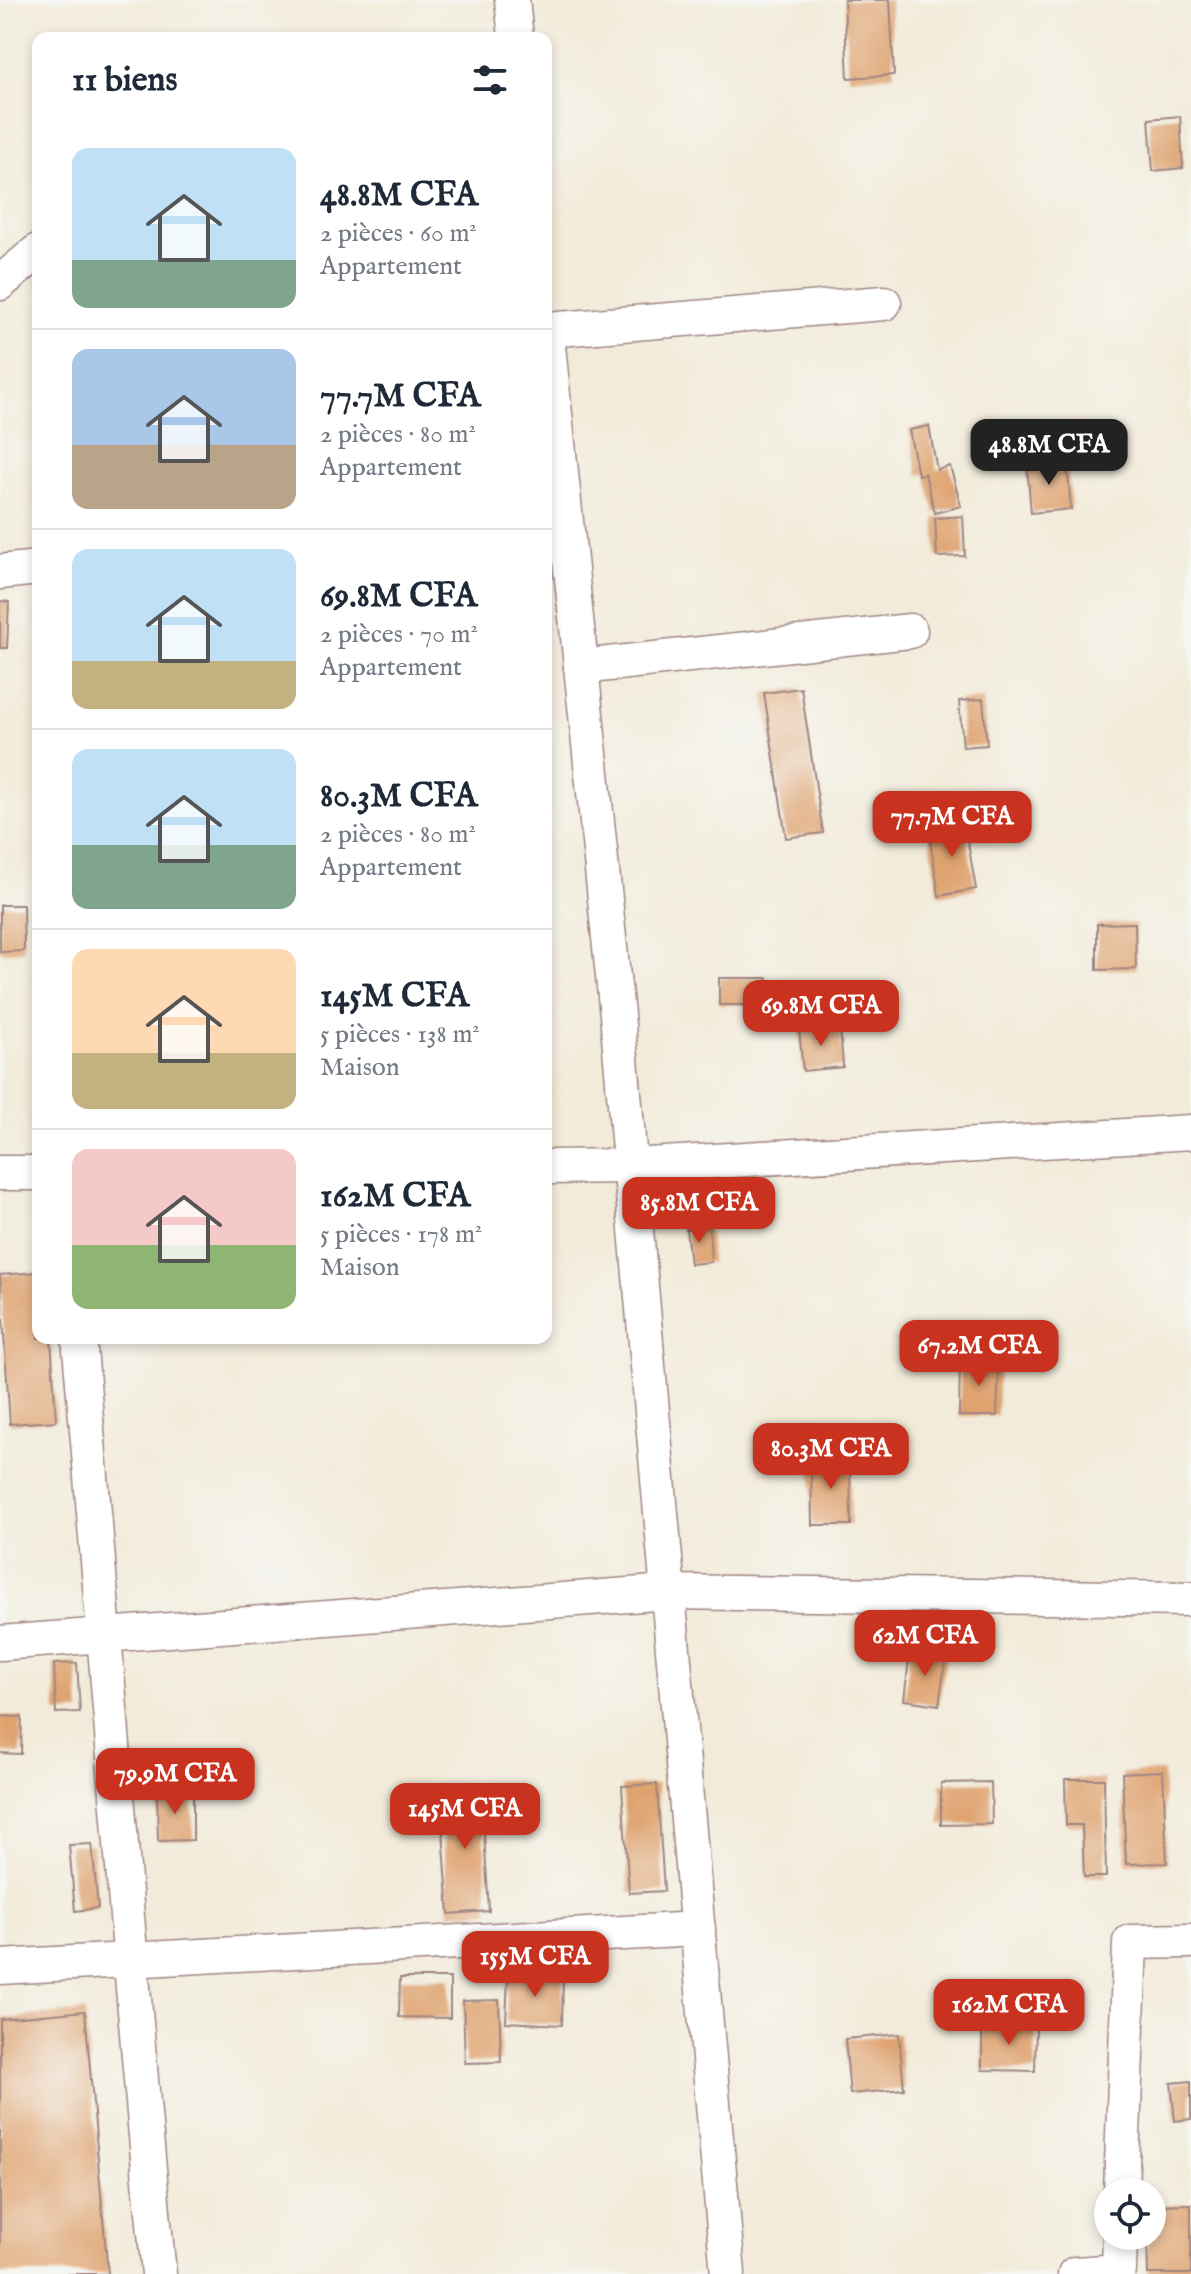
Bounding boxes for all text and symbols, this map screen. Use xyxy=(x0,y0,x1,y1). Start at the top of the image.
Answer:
icon: filters xyxy=(468,58,512,102)
text: 11 biens xyxy=(72,59,177,102)
text: 48.8M CFA xyxy=(320,174,478,217)
icon: home xyxy=(136,180,232,276)
text: 2 pièces · 60 m² xyxy=(320,217,477,250)
text: Appartement xyxy=(320,250,462,283)
text: 77.7M CFA xyxy=(320,375,481,418)
icon: home xyxy=(136,381,232,477)
text: 2 pièces · 80 m² xyxy=(320,418,476,451)
pin: 48.8M CFA xyxy=(957,419,1141,487)
text: 48.8M CFA xyxy=(989,428,1109,461)
text: Appartement xyxy=(320,451,462,484)
text: 69.8M CFA xyxy=(320,575,477,618)
icon: home xyxy=(136,581,232,677)
text: 2 pièces · 70 m² xyxy=(320,618,478,651)
text: Appartement xyxy=(320,651,462,684)
text: 80.3M CFA xyxy=(320,775,477,818)
icon: home xyxy=(136,781,232,877)
pin: 77.7M CFA xyxy=(860,791,1044,859)
text: 77.7M CFA xyxy=(891,800,1013,833)
text: 2 pièces · 80 m² xyxy=(320,818,476,851)
text: Appartement xyxy=(320,851,462,884)
text: 145M CFA xyxy=(320,975,469,1018)
pin: 69.8M CFA xyxy=(729,980,913,1048)
icon: home xyxy=(136,981,232,1077)
text: 69.8M CFA xyxy=(761,989,881,1022)
text: 5 pièces · 138 m² xyxy=(320,1018,480,1051)
text: Maison xyxy=(320,1051,400,1084)
text: 162M CFA xyxy=(320,1175,470,1218)
pin: 85.8M CFA xyxy=(607,1177,791,1245)
icon: home xyxy=(136,1181,232,1277)
text: 85.8M CFA xyxy=(640,1186,758,1219)
text: 5 pièces · 178 m² xyxy=(320,1218,482,1251)
text: Maison xyxy=(320,1251,400,1284)
pin: 67.2M CFA xyxy=(887,1320,1071,1388)
text: 67.2M CFA xyxy=(918,1329,1041,1362)
pin: 80.3M CFA xyxy=(739,1423,923,1491)
text: 80.3M CFA xyxy=(771,1432,891,1465)
pin: 62M CFA xyxy=(851,1610,999,1678)
text: 62M CFA xyxy=(872,1619,978,1652)
pin: 79.9M CFA xyxy=(83,1748,267,1816)
text: 79.9M CFA xyxy=(114,1757,236,1790)
pin: 145M CFA xyxy=(382,1783,548,1851)
text: 145M CFA xyxy=(408,1792,522,1825)
pin: 155M CFA xyxy=(452,1931,618,1999)
text: 155M CFA xyxy=(480,1940,590,1973)
pin: 162M CFA xyxy=(926,1979,1092,2047)
text: 162M CFA xyxy=(952,1988,1066,2021)
map controls xyxy=(1094,2178,1166,2250)
button: locate xyxy=(1094,2178,1166,2250)

